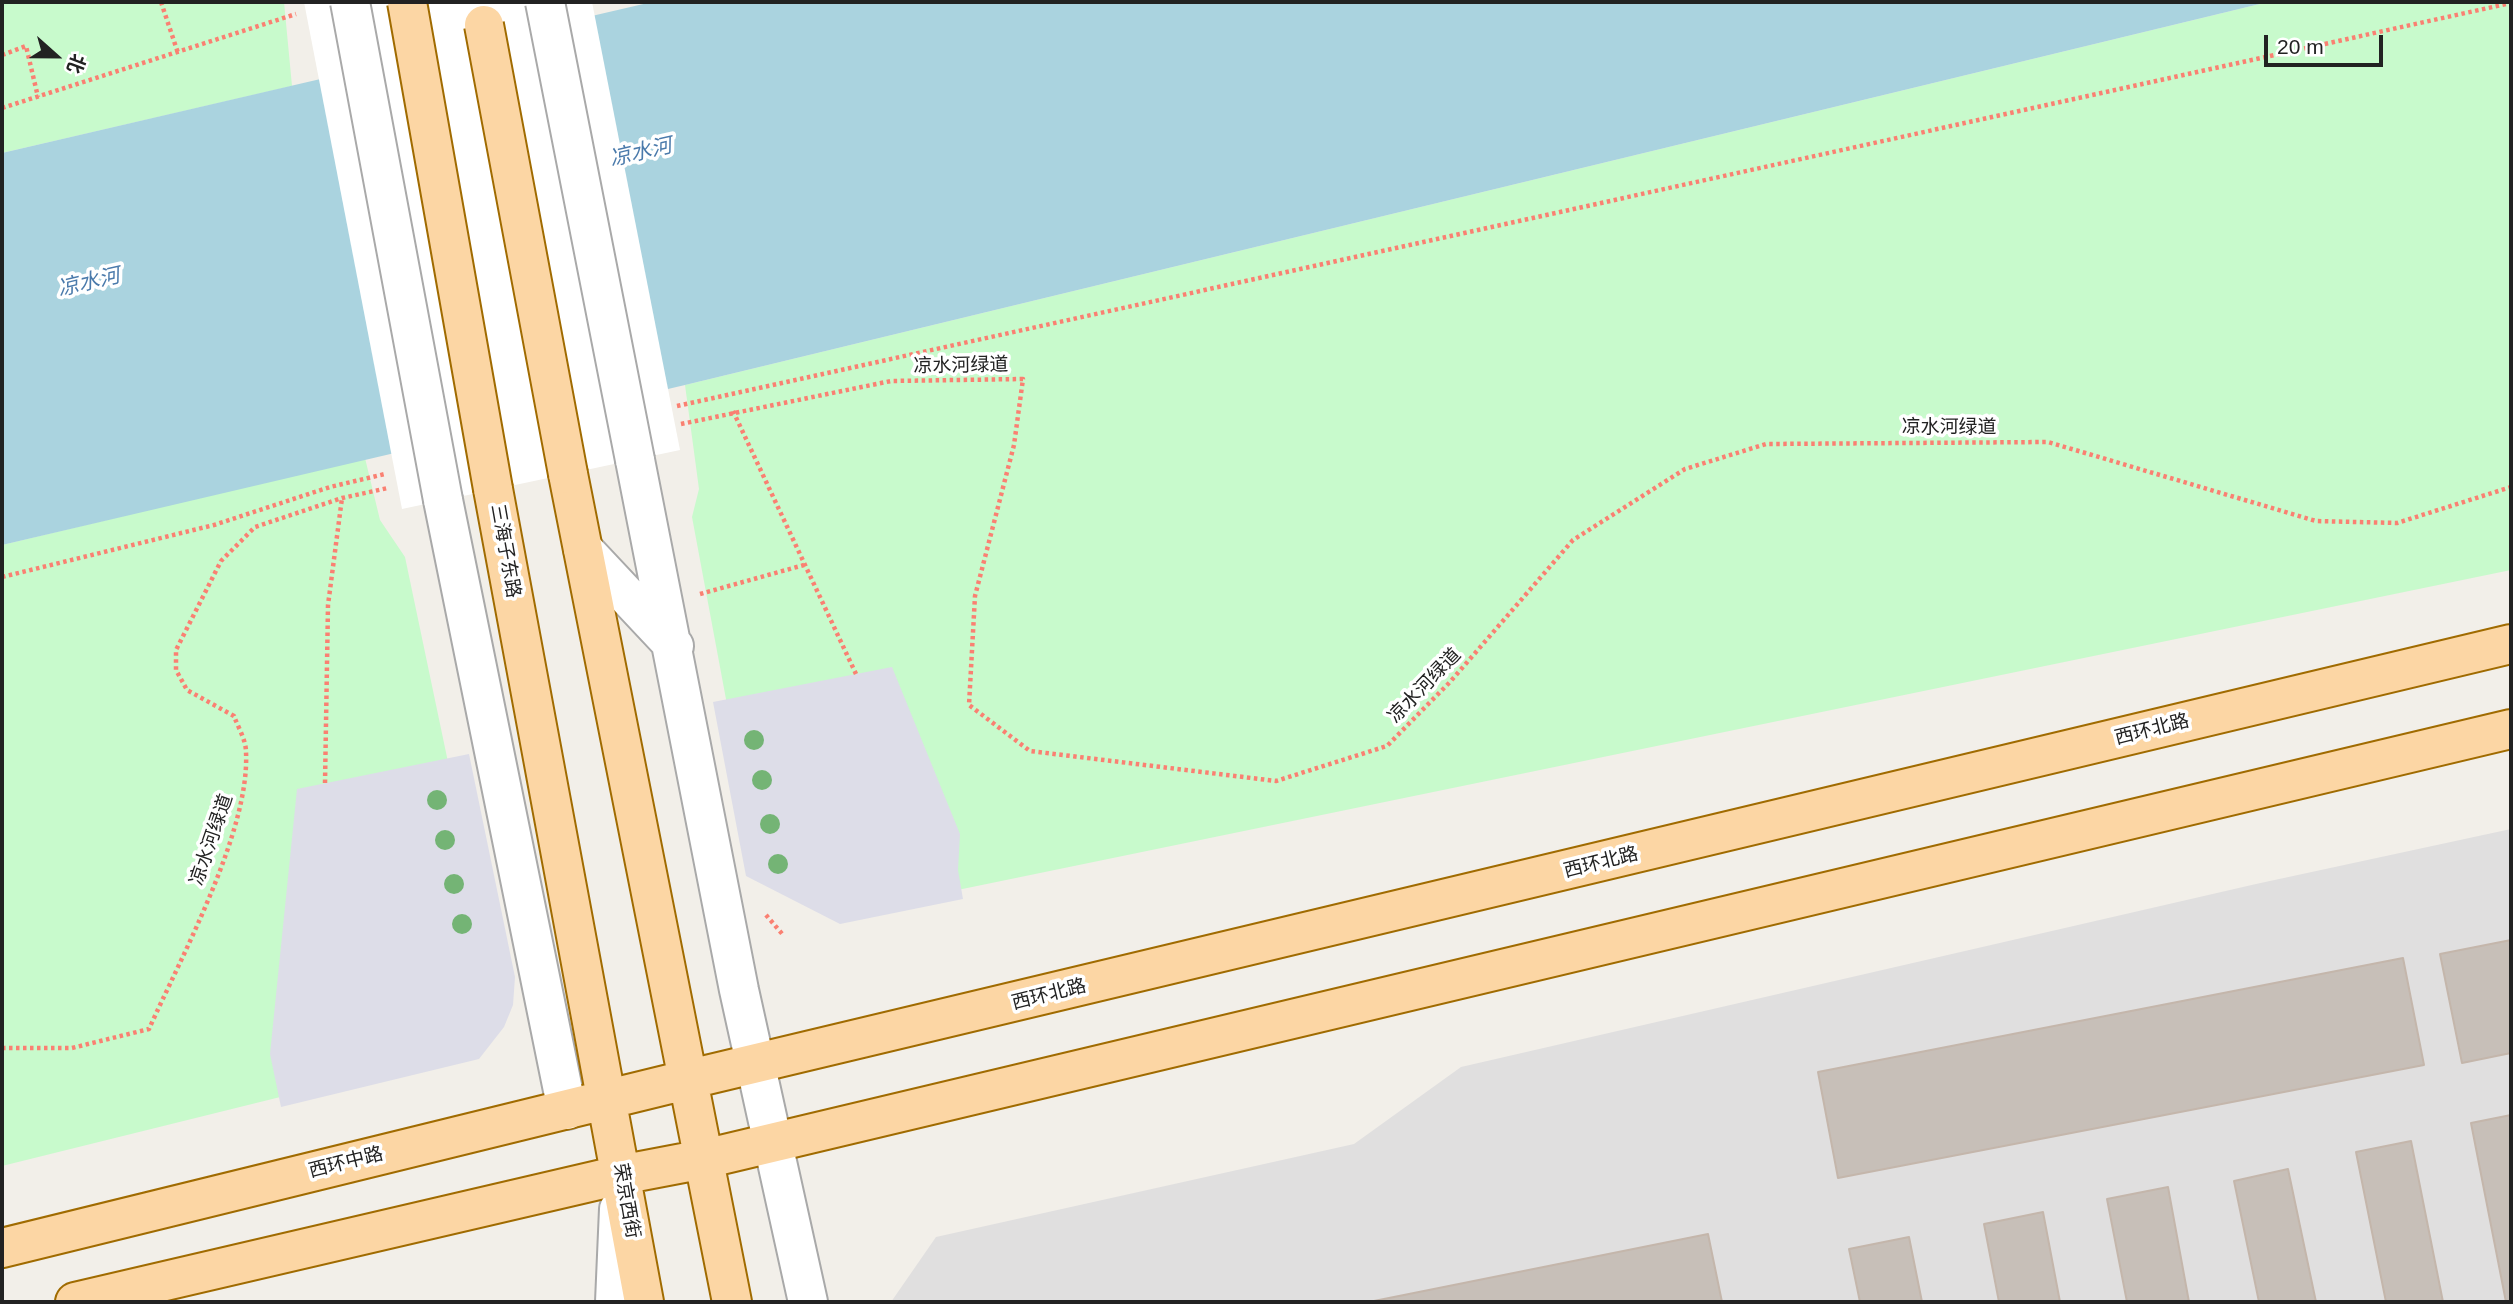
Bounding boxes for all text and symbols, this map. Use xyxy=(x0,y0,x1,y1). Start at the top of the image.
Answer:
north arrow xyxy=(21,21,91,91)
scale bar xyxy=(2268,21,2387,65)
text: 20 m xyxy=(2277,35,2324,58)
text: 北 xyxy=(63,51,89,76)
water label: 凉水河 xyxy=(607,134,675,172)
water label: 凉水河 xyxy=(55,264,123,302)
street label: 凉水河绿道 xyxy=(913,354,1009,378)
street label: 凉水河绿道 xyxy=(1902,417,1996,439)
street label: 三海子东路 xyxy=(486,502,524,600)
street label: 凉水河绿道 xyxy=(1384,644,1466,728)
street label: 西环北路 xyxy=(2112,710,2192,750)
street label: 凉水河绿道 xyxy=(186,791,238,889)
street label: 西环北路 xyxy=(1561,843,1641,883)
street label: 西环北路 xyxy=(1009,975,1089,1015)
street label: 西环中路 xyxy=(306,1143,386,1183)
street label: 荣京西街 xyxy=(608,1162,644,1240)

